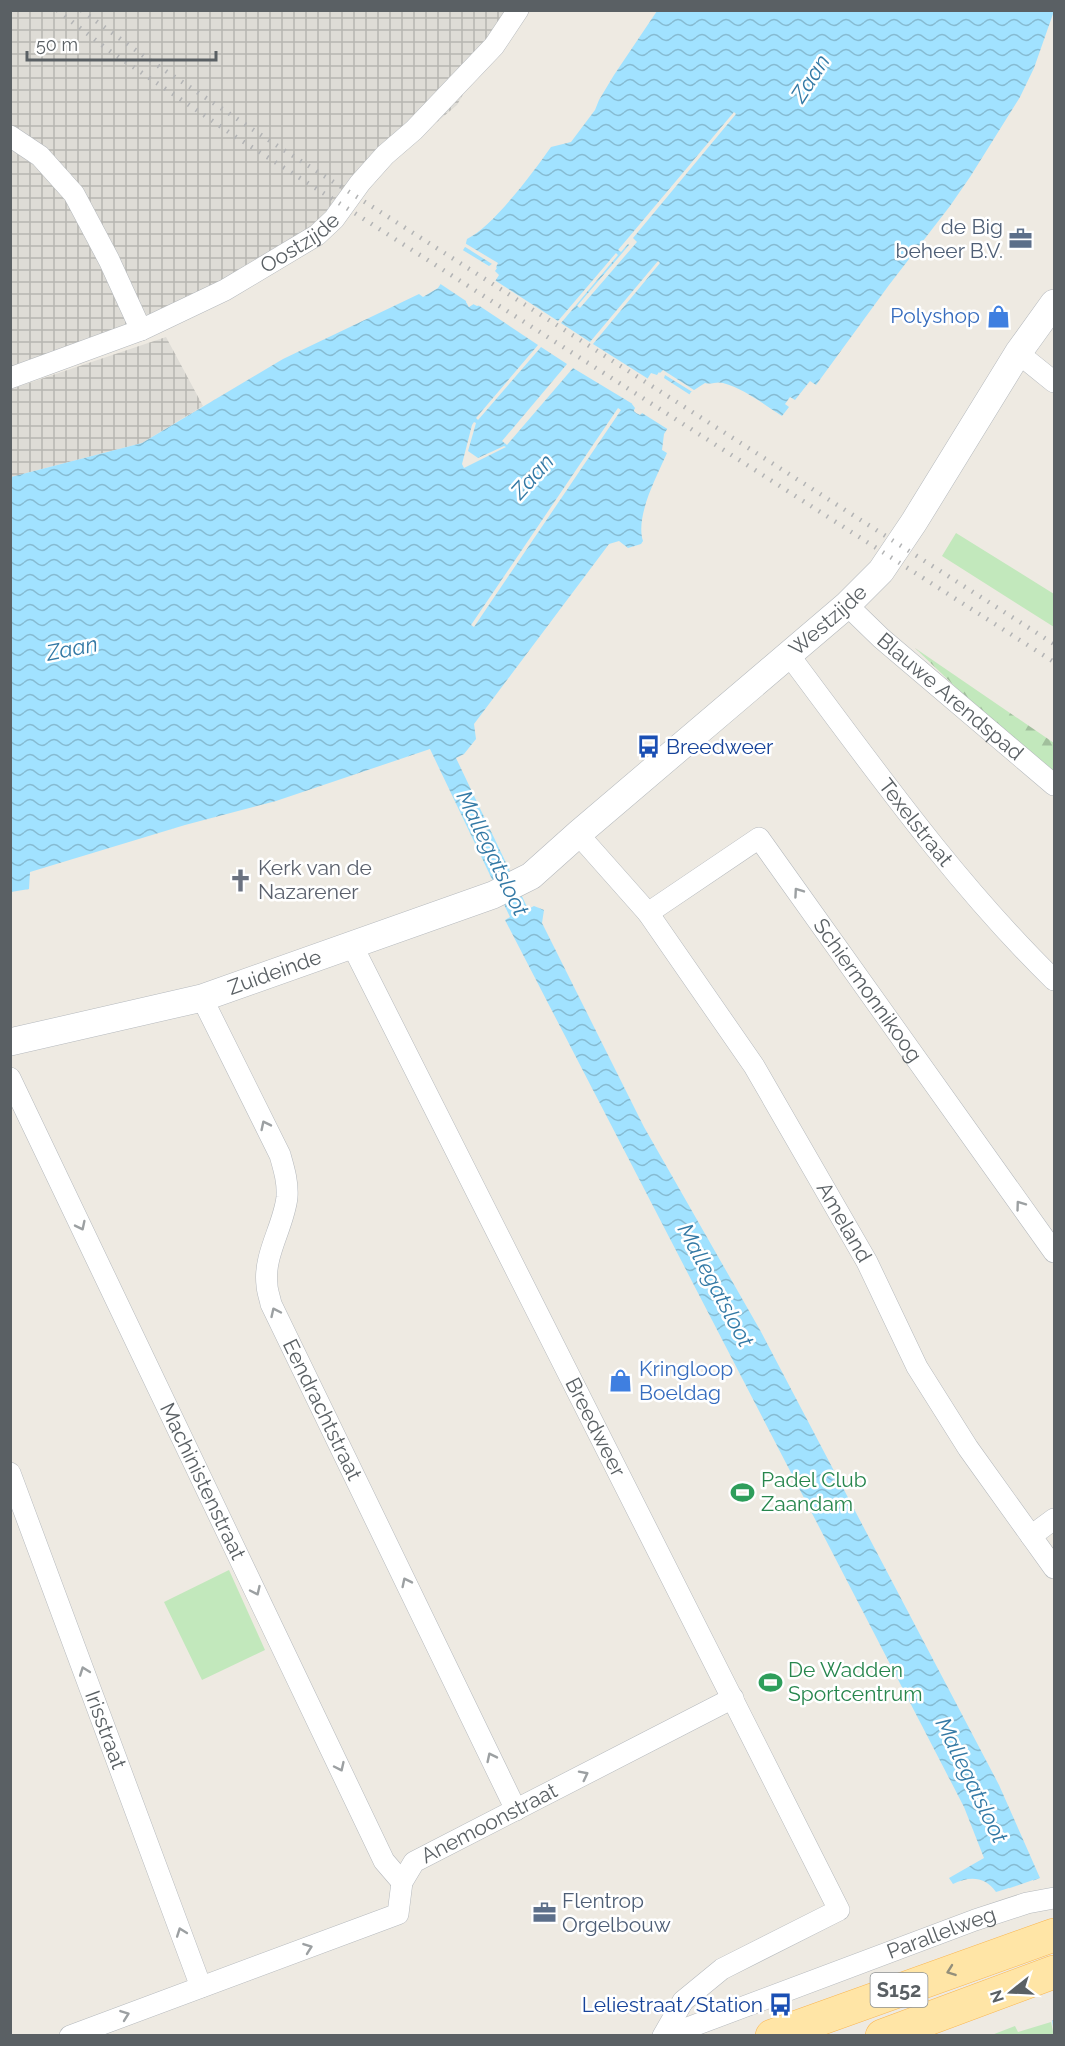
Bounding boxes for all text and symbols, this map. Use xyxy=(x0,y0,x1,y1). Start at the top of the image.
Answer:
scale bar xyxy=(27,24,216,62)
text: 50 m xyxy=(36,34,78,55)
water label: Zaan xyxy=(785,49,835,107)
street label: Oostzijde xyxy=(255,207,345,278)
place label: de Big beheer B.V. xyxy=(895,214,1003,263)
office icon: de Big beheer B.V. xyxy=(1008,226,1034,252)
place label: Polyshop xyxy=(890,303,980,328)
shop icon: Polyshop xyxy=(985,303,1011,329)
water label: Zaan xyxy=(504,448,559,505)
street label: Westzijde xyxy=(784,579,872,661)
street label: Blauwe Arendspad xyxy=(872,627,1029,765)
water label: Zaan xyxy=(43,630,100,666)
bus stop icon: Breedweer xyxy=(635,734,661,760)
place label: Breedweer xyxy=(666,734,774,759)
street label: Texelstraat xyxy=(874,773,958,871)
water label: Mallegatsloot xyxy=(452,786,535,921)
place label: Kerk van de Nazarener xyxy=(258,855,372,904)
church icon: Kerk van de Nazarener xyxy=(227,867,253,893)
one-way arrow xyxy=(794,887,805,898)
street label: Schiermonnikoog xyxy=(808,913,928,1067)
street label: Zuideinde xyxy=(224,944,325,1000)
one-way arrow xyxy=(261,1121,272,1132)
street label: Ameland xyxy=(812,1177,877,1266)
one-way arrow xyxy=(1016,1200,1027,1211)
water label: Mallegatsloot xyxy=(673,1219,760,1352)
one-way arrow xyxy=(73,1220,85,1231)
one-way arrow xyxy=(271,1307,283,1318)
street label: Eendrachtstraat xyxy=(278,1335,367,1484)
place label: Kringloop Boeldag xyxy=(639,1356,733,1405)
shop icon: Kringloop Boeldag xyxy=(608,1368,634,1394)
street label: Breedweer xyxy=(560,1373,631,1481)
street label: Machinistenstraat xyxy=(155,1399,251,1564)
place label: Padel Club Zaandam xyxy=(761,1467,867,1516)
sports icon: Padel Club Zaandam xyxy=(730,1479,756,1505)
one-way arrow xyxy=(401,1577,413,1588)
one-way arrow xyxy=(248,1585,260,1596)
place label: De Wadden Sportcentrum xyxy=(788,1657,923,1706)
one-way arrow xyxy=(78,1666,91,1677)
sports icon: De Wadden Sportcentrum xyxy=(757,1669,783,1695)
street label: Irisstraat xyxy=(80,1687,132,1772)
water label: Mallegatsloot xyxy=(931,1713,1014,1848)
one-way arrow xyxy=(486,1753,498,1764)
one-way arrow xyxy=(332,1761,344,1772)
one-way arrow xyxy=(578,1770,589,1782)
street label: Anemoonstraat xyxy=(417,1778,561,1868)
place label: Flentrop Orgelbouw xyxy=(562,1888,671,1937)
office icon: Flentrop Orgelbouw xyxy=(531,1900,557,1926)
street label: Parallelweg xyxy=(883,1901,999,1964)
one-way arrow xyxy=(175,1927,188,1938)
one-way arrow xyxy=(302,1942,313,1955)
north arrow xyxy=(981,1962,1041,2022)
one-way arrow xyxy=(946,1964,957,1977)
road number: S152 xyxy=(870,1973,928,2007)
text: N xyxy=(986,1988,1008,2005)
place label: Leliestraat/Station xyxy=(582,1992,763,2017)
bus stop icon: Leliestraat/Station xyxy=(768,1992,794,2018)
one-way arrow xyxy=(119,2010,130,2023)

